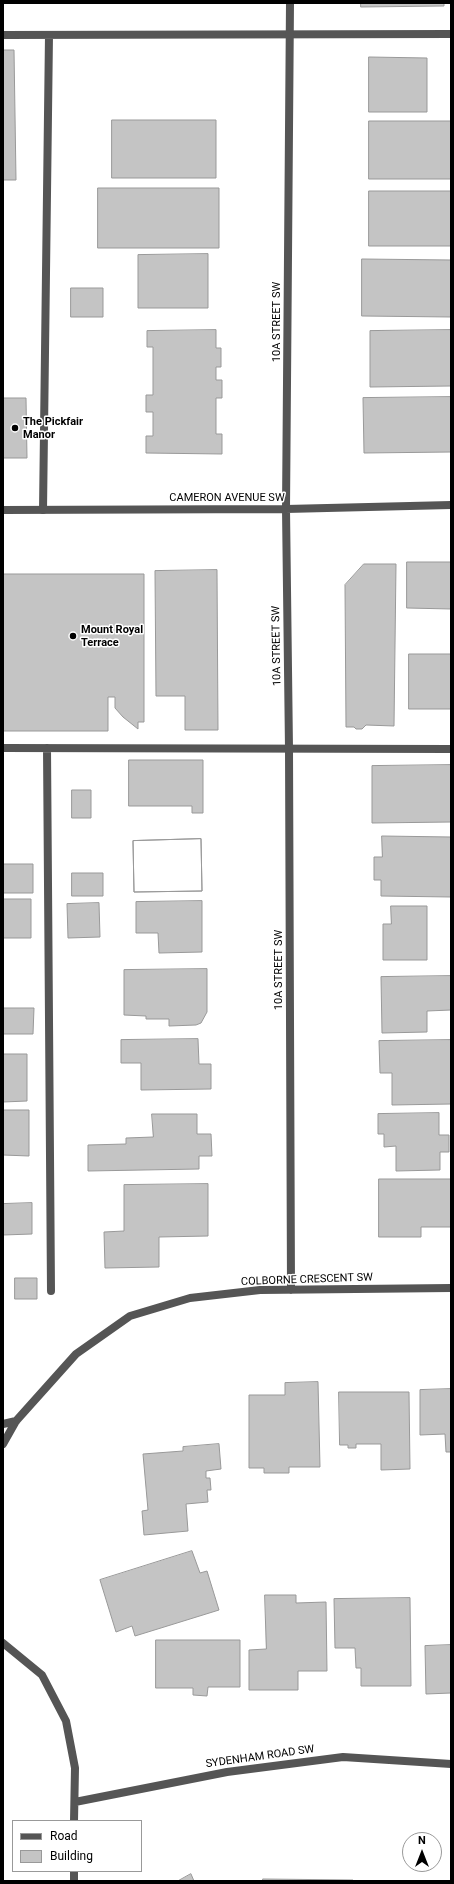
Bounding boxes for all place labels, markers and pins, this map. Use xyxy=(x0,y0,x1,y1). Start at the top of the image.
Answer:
place label: The Pickfair Manor xyxy=(23,415,83,441)
marker: The Pickfair Manor xyxy=(10,423,20,433)
place label: Mount Royal Terrace xyxy=(81,623,143,649)
marker: Mount Royal Terrace xyxy=(68,631,78,641)

